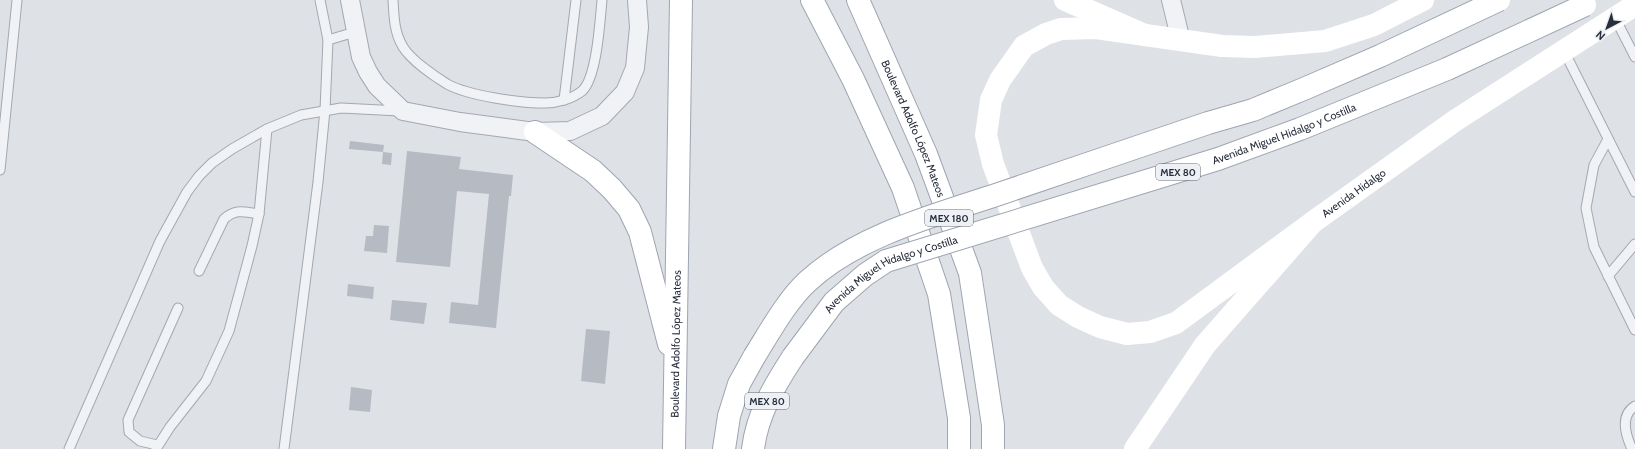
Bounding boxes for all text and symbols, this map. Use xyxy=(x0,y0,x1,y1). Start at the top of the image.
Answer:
north arrow xyxy=(1587,8,1627,48)
text: N xyxy=(1593,28,1608,43)
street label: Boulevard Adolfo López Mateos xyxy=(878,58,948,199)
street label: Avenida Miguel Hidalgo y Costilla xyxy=(1211,100,1359,167)
road number: MEX 80 xyxy=(1156,164,1200,180)
street label: Avenida Hidalgo xyxy=(1319,165,1388,221)
road number: MEX 180 xyxy=(925,210,973,226)
street label: Avenida Miguel Hidalgo y Costilla xyxy=(821,232,960,316)
street label: Boulevard Adolfo López Mateos xyxy=(667,270,684,418)
road number: MEX 80 xyxy=(745,393,789,409)

